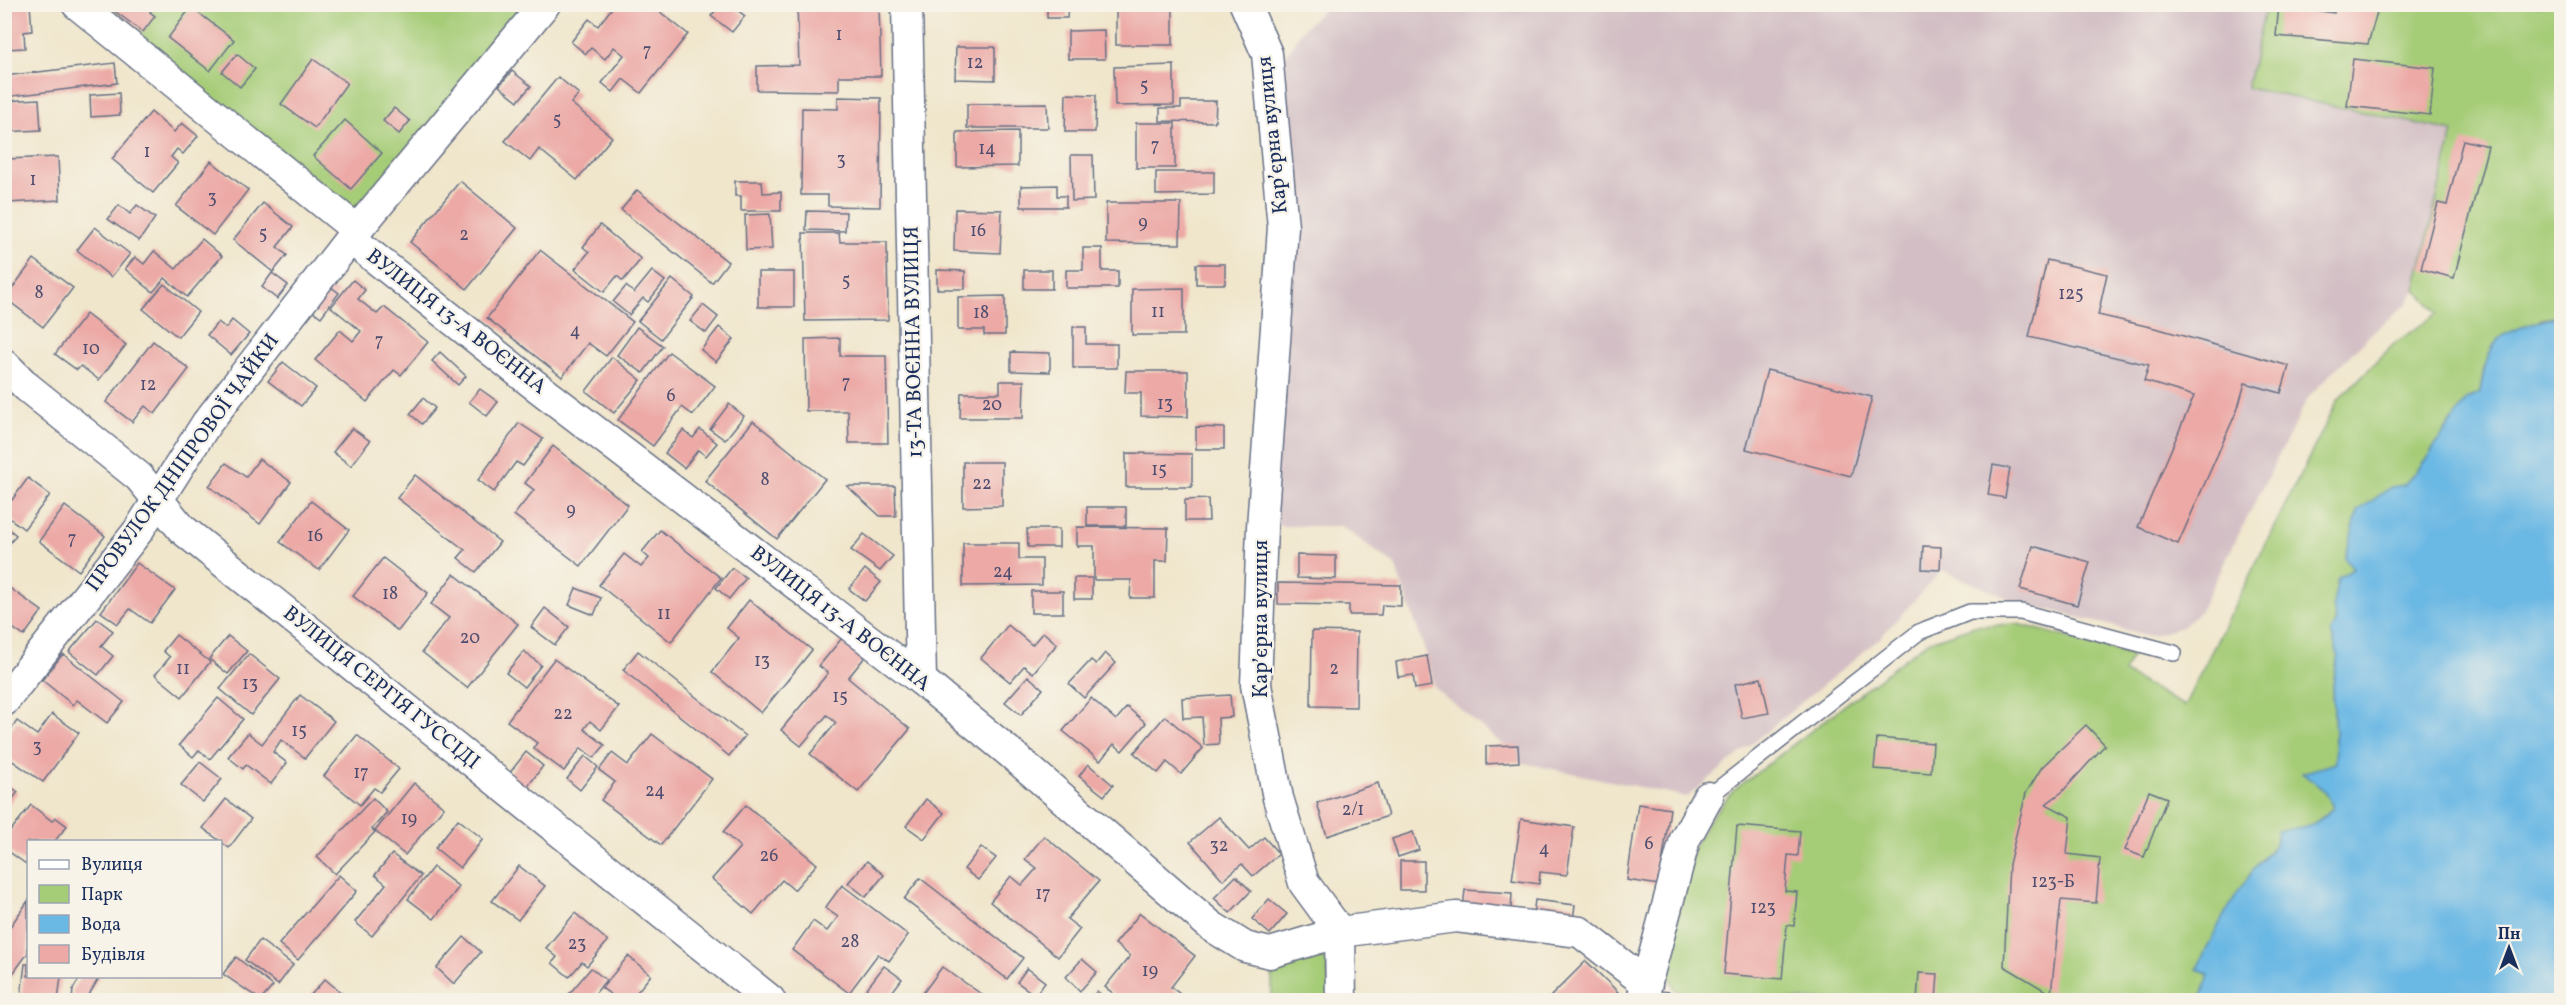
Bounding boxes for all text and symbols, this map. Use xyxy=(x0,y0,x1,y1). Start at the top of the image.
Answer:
house number: 1 xyxy=(836,23,842,48)
house number: 7 xyxy=(643,39,651,64)
house number: 12 xyxy=(967,51,983,76)
street label: Карʼєрна вулиця xyxy=(1250,55,1296,215)
house number: 5 xyxy=(1140,74,1148,99)
house number: 5 xyxy=(553,108,561,133)
house number: 7 xyxy=(1151,134,1159,159)
house number: 14 xyxy=(978,137,996,162)
house number: 1 xyxy=(144,140,150,165)
house number: 3 xyxy=(836,148,846,173)
house number: 1 xyxy=(30,168,36,193)
house number: 3 xyxy=(207,186,217,211)
house number: 9 xyxy=(1138,211,1148,236)
house number: 16 xyxy=(970,219,986,244)
house number: 5 xyxy=(259,222,267,247)
house number: 2 xyxy=(459,223,469,248)
street label: 13-ТА ВОЄННА ВУЛИЦЯ xyxy=(897,226,931,458)
street label: ВУЛИЦЯ 13-А ВОЄННА xyxy=(360,242,553,402)
house number: 5 xyxy=(842,269,850,294)
house number: 8 xyxy=(34,281,44,306)
house number: 125 xyxy=(2058,282,2084,307)
house number: 11 xyxy=(1151,300,1165,325)
house number: 18 xyxy=(973,301,989,326)
house number: 4 xyxy=(570,319,580,344)
street label: ПРОВУЛОК ДНІПРОВОЇ ЧАЙКИ xyxy=(79,328,287,598)
house number: 7 xyxy=(375,329,383,354)
house number: 10 xyxy=(82,337,100,362)
house number: 7 xyxy=(842,371,850,396)
house number: 12 xyxy=(140,373,156,398)
house number: 6 xyxy=(666,384,676,409)
house number: 13 xyxy=(1157,392,1173,417)
house number: 20 xyxy=(982,393,1002,418)
house number: 15 xyxy=(1151,458,1167,483)
house number: 8 xyxy=(760,468,770,493)
house number: 22 xyxy=(972,472,992,497)
house number: 9 xyxy=(566,498,576,523)
house number: 16 xyxy=(307,524,323,549)
house number: 7 xyxy=(68,527,76,552)
street label: Карʼєрна вулиця xyxy=(1247,540,1276,698)
street label: ВУЛИЦЯ 13-А ВОЄННА xyxy=(745,541,935,697)
house number: 24 xyxy=(993,560,1013,585)
house number: 18 xyxy=(382,582,398,607)
street label: ВУЛИЦЯ СЕРГІЯ ГУССІДІ xyxy=(276,599,486,777)
house number: 11 xyxy=(657,602,671,627)
house number: 20 xyxy=(460,626,480,651)
house number: 13 xyxy=(754,650,770,672)
house number: 11 xyxy=(176,657,190,682)
house number: 2 xyxy=(1329,657,1339,682)
house number: 13 xyxy=(242,672,258,697)
house number: 15 xyxy=(832,685,848,710)
house number: 22 xyxy=(553,702,573,727)
house number: 15 xyxy=(291,719,307,744)
house number: 3 xyxy=(32,735,42,760)
house number: 17 xyxy=(353,761,369,786)
house number: 24 xyxy=(645,779,665,804)
house number: 2/1 xyxy=(1342,798,1364,823)
house number: 19 xyxy=(401,807,417,832)
house number: 6 xyxy=(1644,832,1654,857)
house number: 32 xyxy=(1210,834,1228,859)
house number: 4 xyxy=(1539,837,1549,862)
legend xyxy=(27,840,222,978)
house number: 26 xyxy=(760,844,778,869)
text: Вулиця xyxy=(81,853,143,878)
house number: 123-Б xyxy=(2031,870,2075,895)
house number: 17 xyxy=(1035,882,1051,907)
text: Парк xyxy=(81,883,123,908)
house number: 123 xyxy=(1750,896,1776,921)
text: Вода xyxy=(81,913,121,938)
north arrow xyxy=(2479,918,2539,978)
text: Пн xyxy=(2498,924,2520,946)
house number: 28 xyxy=(841,930,859,955)
house number: 23 xyxy=(568,932,586,957)
text: Будівля xyxy=(81,943,145,968)
house number: 19 xyxy=(1142,959,1158,984)

